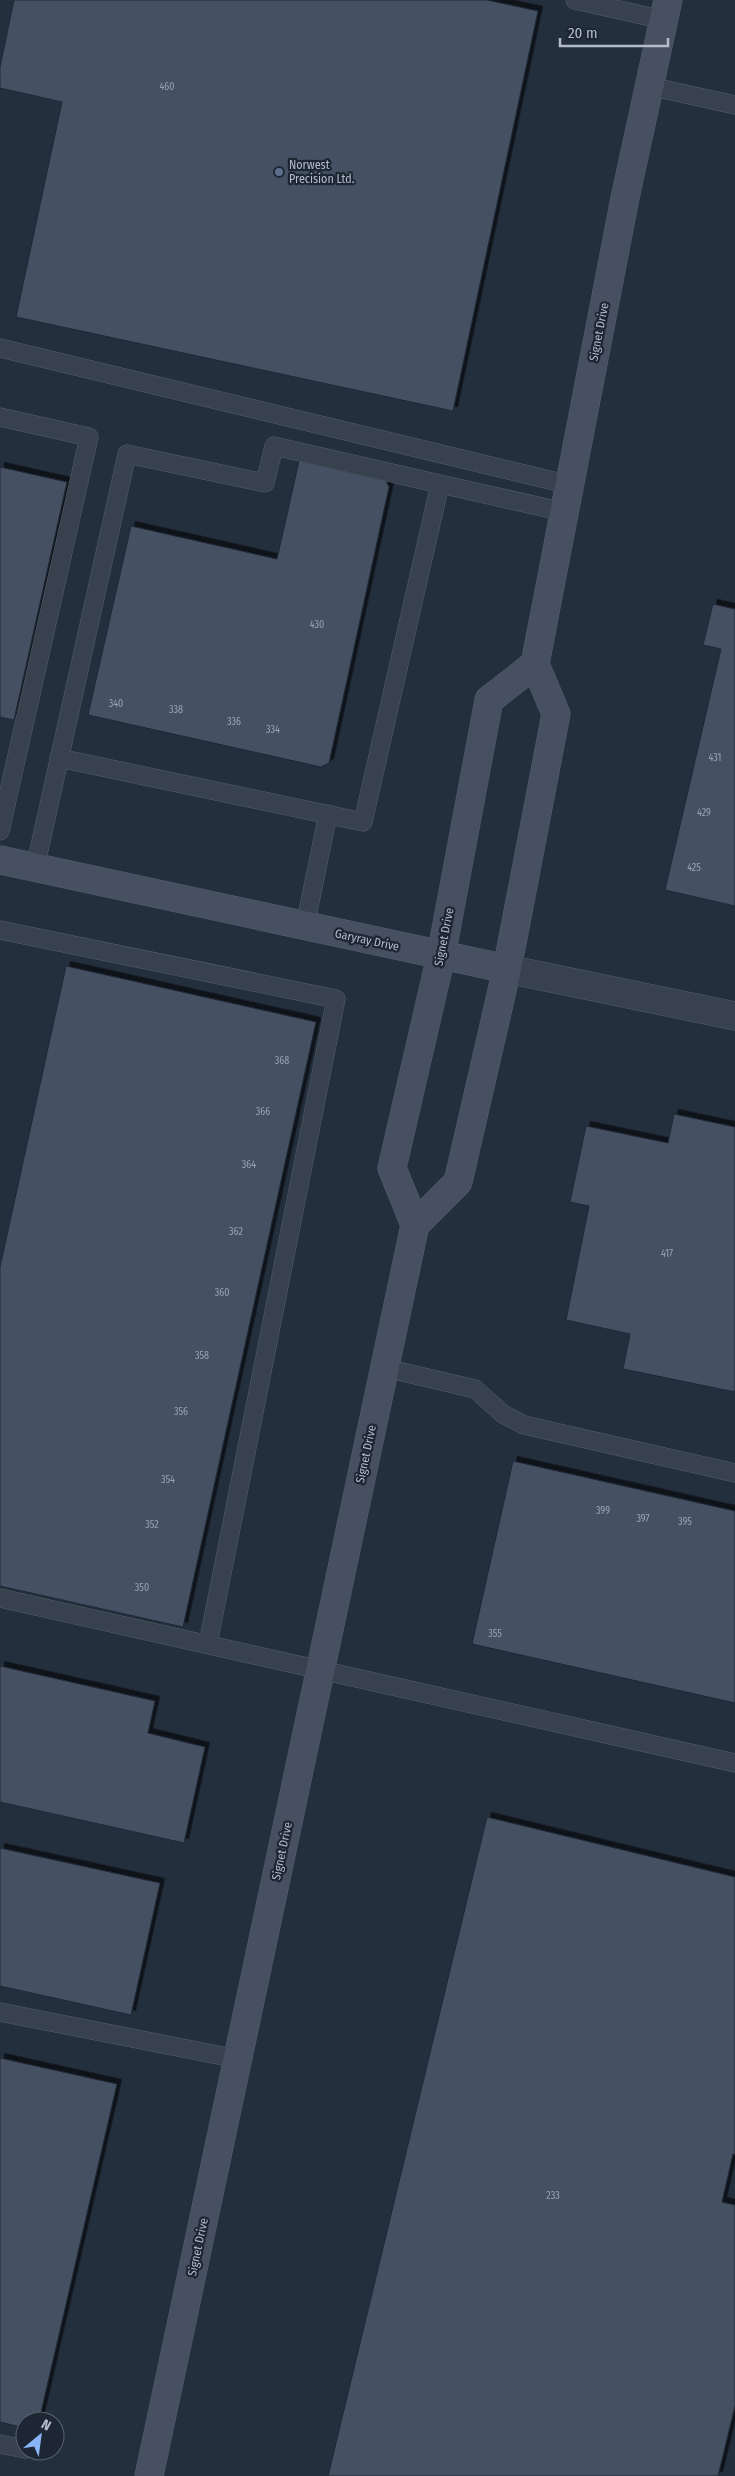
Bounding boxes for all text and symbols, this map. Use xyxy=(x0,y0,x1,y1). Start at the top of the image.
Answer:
scale bar xyxy=(560,15,668,47)
text: 20 m xyxy=(568,24,598,42)
house number: 460 xyxy=(159,81,175,93)
place label: Norwest Precision Ltd. xyxy=(289,158,355,186)
marker: Norwest Precision Ltd. xyxy=(273,166,285,178)
street label: Signet Drive xyxy=(586,302,612,362)
house number: 430 xyxy=(310,619,324,631)
house number: 340 xyxy=(109,698,123,710)
house number: 338 xyxy=(169,704,183,716)
house number: 336 xyxy=(227,716,241,728)
house number: 334 xyxy=(266,724,280,736)
house number: 431 xyxy=(709,752,721,764)
house number: 429 xyxy=(697,807,711,819)
house number: 425 xyxy=(687,862,701,874)
street label: Signet Drive xyxy=(431,907,457,967)
street label: Garyray Drive xyxy=(334,926,401,954)
house number: 368 xyxy=(275,1055,289,1067)
house number: 366 xyxy=(256,1106,270,1118)
house number: 364 xyxy=(242,1159,256,1171)
house number: 362 xyxy=(229,1226,243,1238)
house number: 417 xyxy=(661,1248,673,1260)
house number: 360 xyxy=(215,1287,229,1299)
house number: 358 xyxy=(195,1350,209,1362)
house number: 356 xyxy=(174,1406,188,1418)
street label: Signet Drive xyxy=(353,1424,379,1484)
house number: 354 xyxy=(161,1474,175,1486)
house number: 399 xyxy=(596,1505,610,1517)
house number: 397 xyxy=(636,1513,650,1525)
house number: 395 xyxy=(678,1516,692,1528)
house number: 352 xyxy=(145,1519,159,1531)
house number: 350 xyxy=(135,1582,149,1594)
house number: 355 xyxy=(488,1628,502,1640)
street label: Signet Drive xyxy=(269,1821,295,1881)
house number: 233 xyxy=(546,2190,560,2202)
street label: Signet Drive xyxy=(185,2217,211,2277)
north arrow xyxy=(15,2411,65,2461)
text: N xyxy=(38,2416,54,2435)

